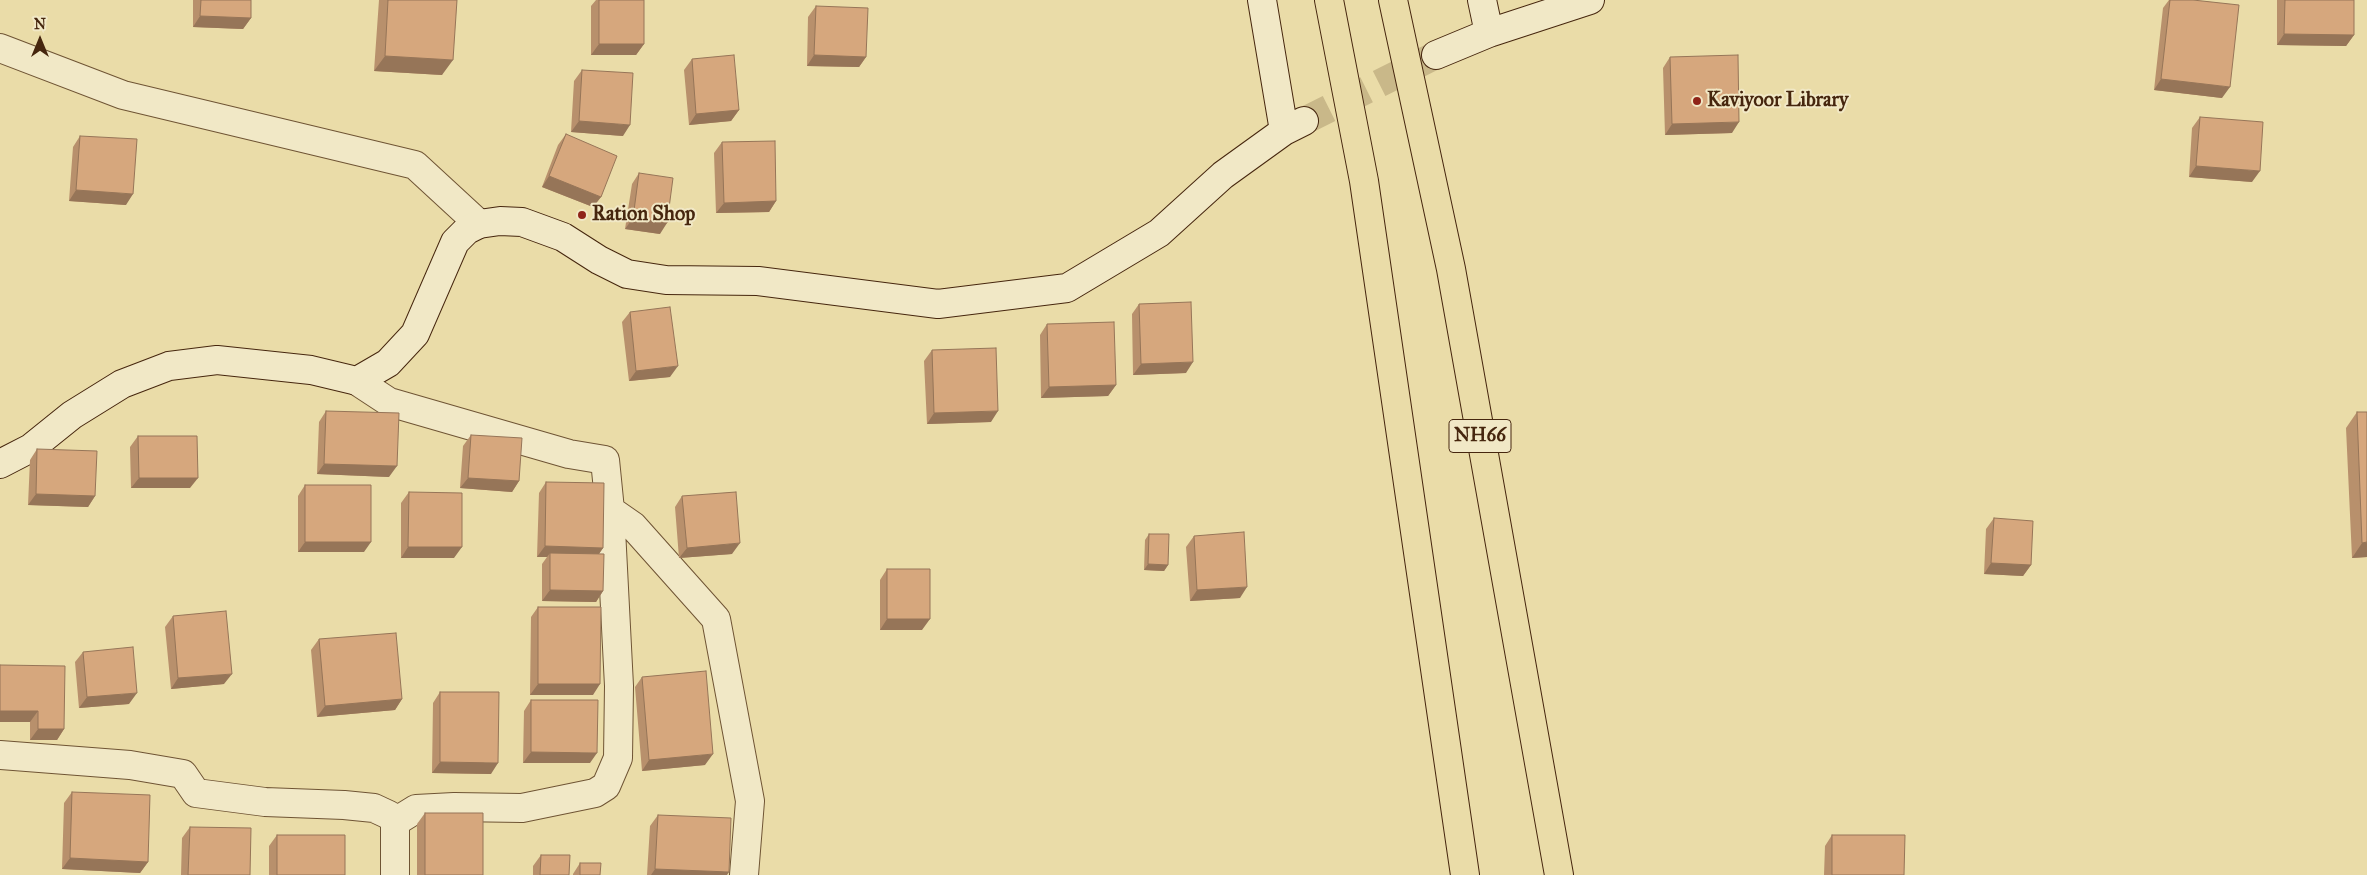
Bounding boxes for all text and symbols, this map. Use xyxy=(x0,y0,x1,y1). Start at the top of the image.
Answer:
north arrow xyxy=(15,15,65,65)
text: N xyxy=(34,16,46,33)
place label: Kaviyoor Library xyxy=(1707,89,1848,113)
marker: Kaviyoor Library xyxy=(1691,95,1703,107)
place label: Ration Shop xyxy=(592,203,695,227)
marker: Ration Shop xyxy=(576,209,588,221)
road number: NH66 xyxy=(1449,420,1511,452)

